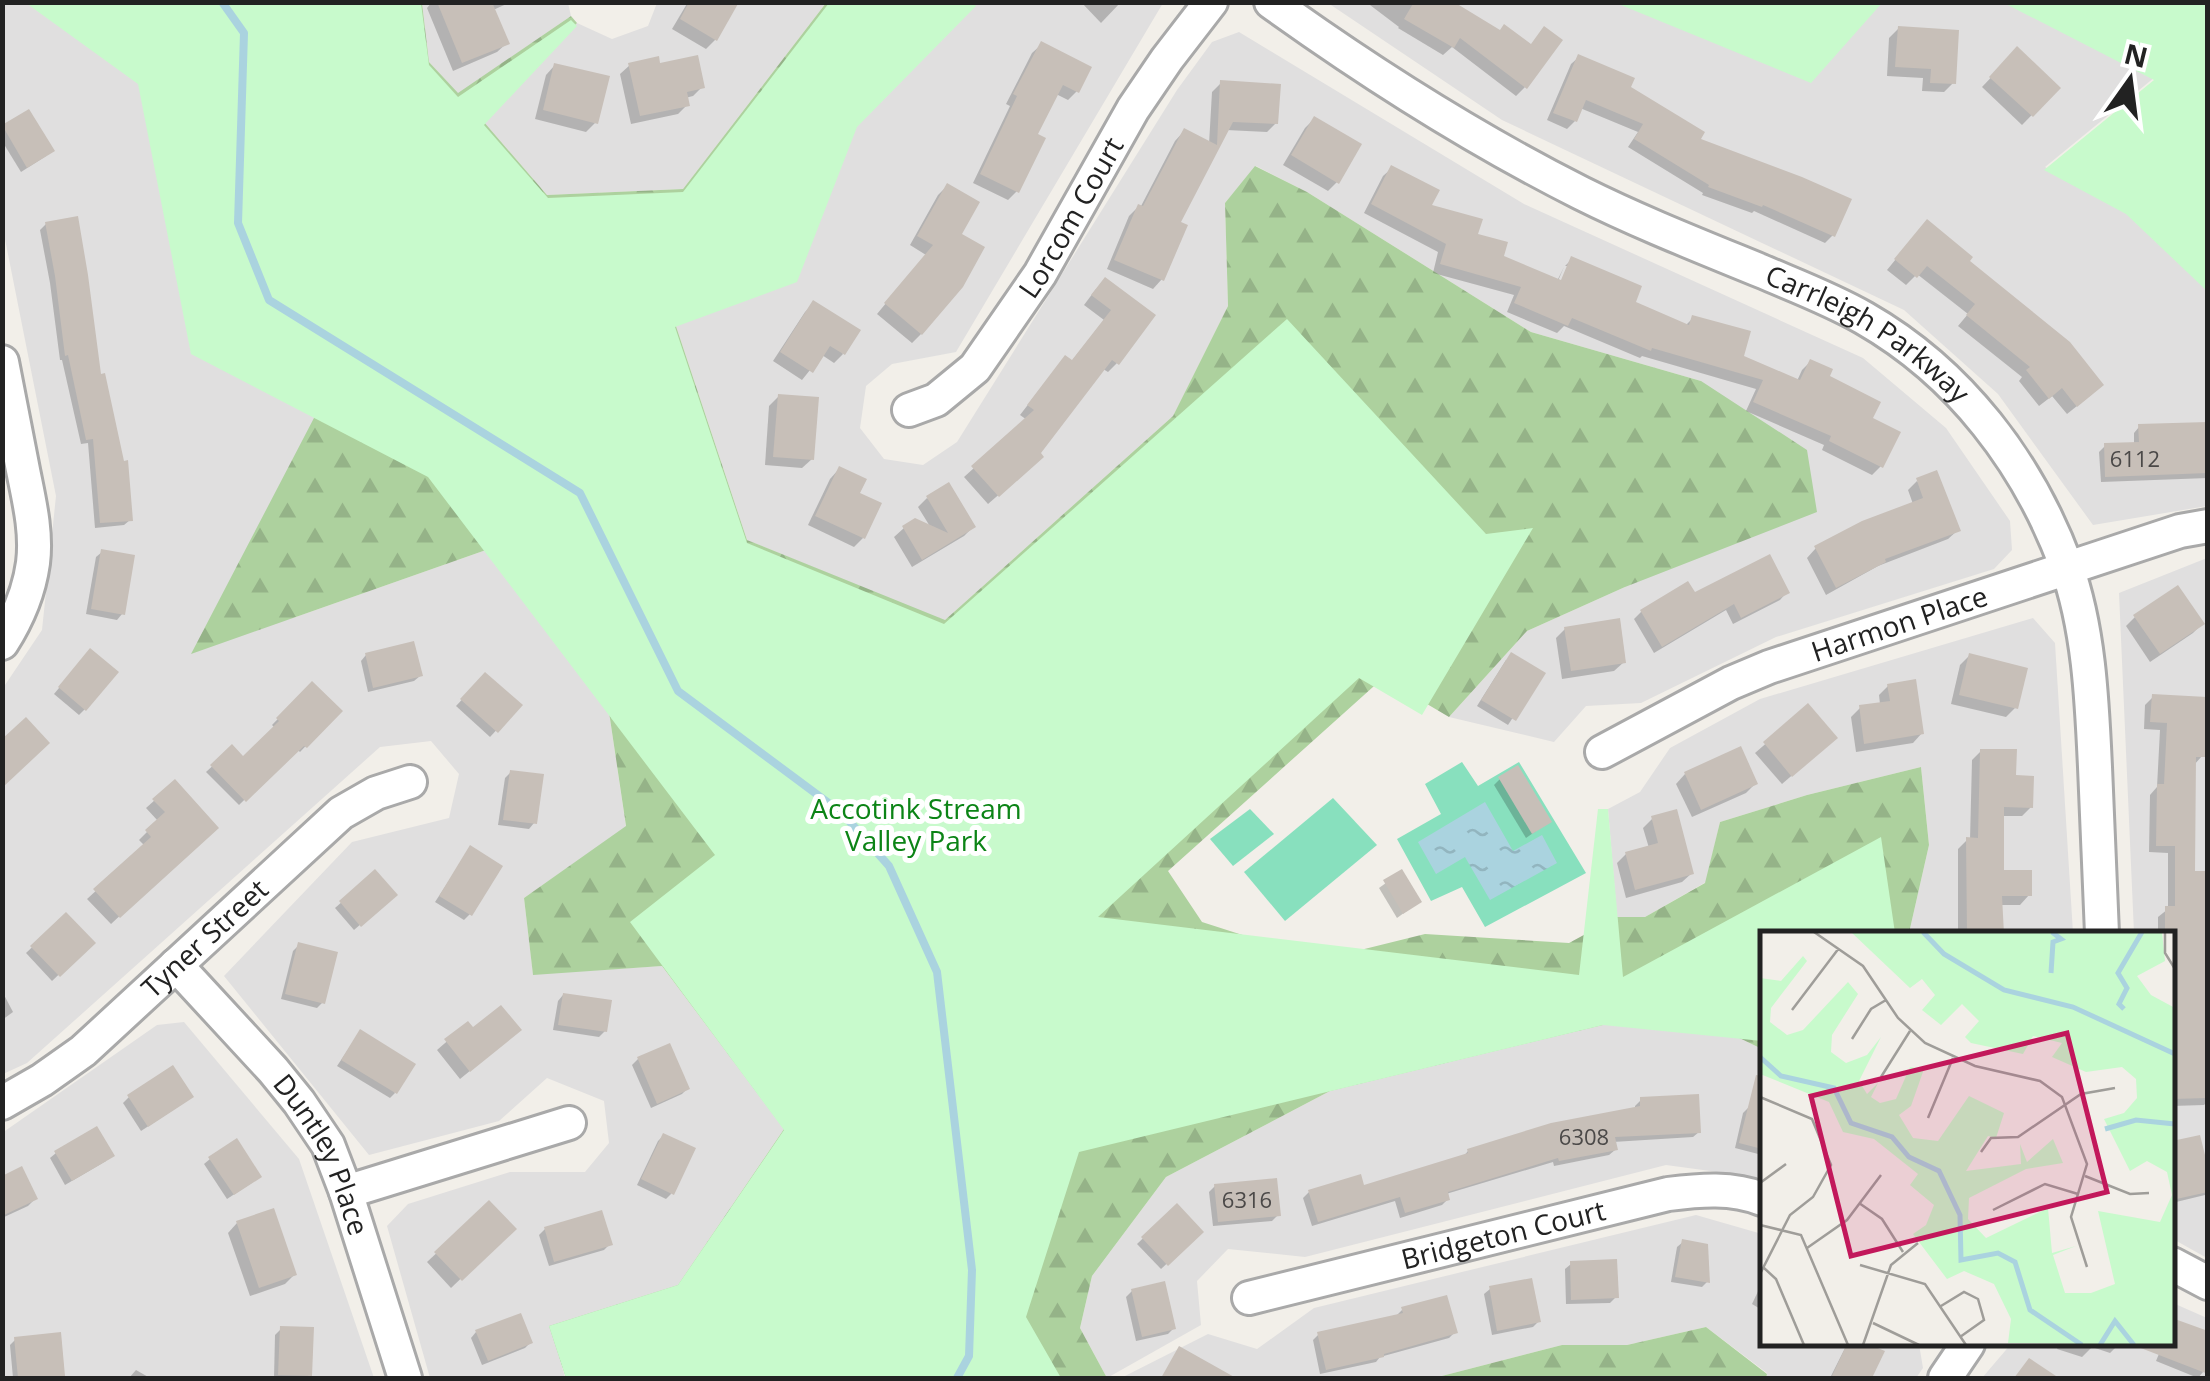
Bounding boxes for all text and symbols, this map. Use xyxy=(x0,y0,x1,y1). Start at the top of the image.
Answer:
north arrow xyxy=(2080,30,2180,130)
text: N xyxy=(2121,34,2152,76)
street label: Lorcom Court xyxy=(1009,130,1131,305)
street label: Carrleigh Parkway xyxy=(1760,255,1980,411)
house number: 6112 xyxy=(2110,443,2160,473)
street label: Harmon Place xyxy=(1806,576,1992,670)
park label: Accotink Stream Valley Park xyxy=(810,789,1022,859)
street label: Tyner Street xyxy=(133,870,276,1006)
inset map xyxy=(1760,931,2175,1346)
street label: Duntley Place xyxy=(266,1065,378,1240)
house number: 6308 xyxy=(1559,1121,1609,1151)
house number: 6316 xyxy=(1222,1184,1272,1214)
street label: Bridgeton Court xyxy=(1397,1190,1609,1278)

